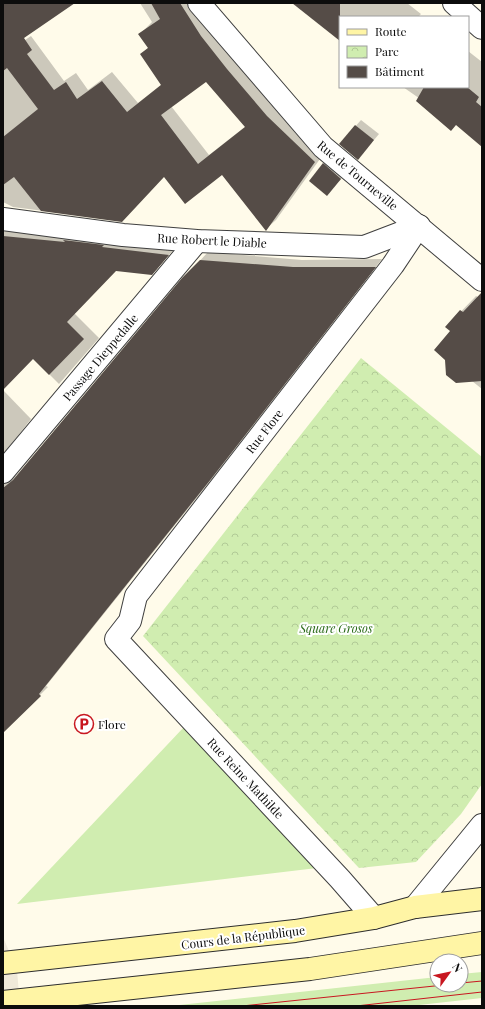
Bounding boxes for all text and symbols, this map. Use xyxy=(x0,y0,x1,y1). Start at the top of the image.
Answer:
legend xyxy=(339,16,469,88)
text: Route xyxy=(375,23,407,39)
text: Parc xyxy=(375,43,399,59)
text: Bâtiment xyxy=(375,63,425,79)
street label: Rue de Tourneville xyxy=(314,136,402,214)
street label: Rue Robert le Diable xyxy=(157,229,267,251)
street label: Passage Dieppedalle xyxy=(59,310,141,404)
street label: Rue Flore xyxy=(242,406,286,456)
park label: Square Grosos xyxy=(298,620,373,636)
parking icon: Flore xyxy=(73,713,95,735)
place label: Flore xyxy=(98,716,126,732)
street label: Rue Reine Mathilde xyxy=(204,734,288,822)
street label: Cours de la République xyxy=(180,921,306,953)
north arrow xyxy=(429,953,469,993)
text: N xyxy=(449,960,466,975)

